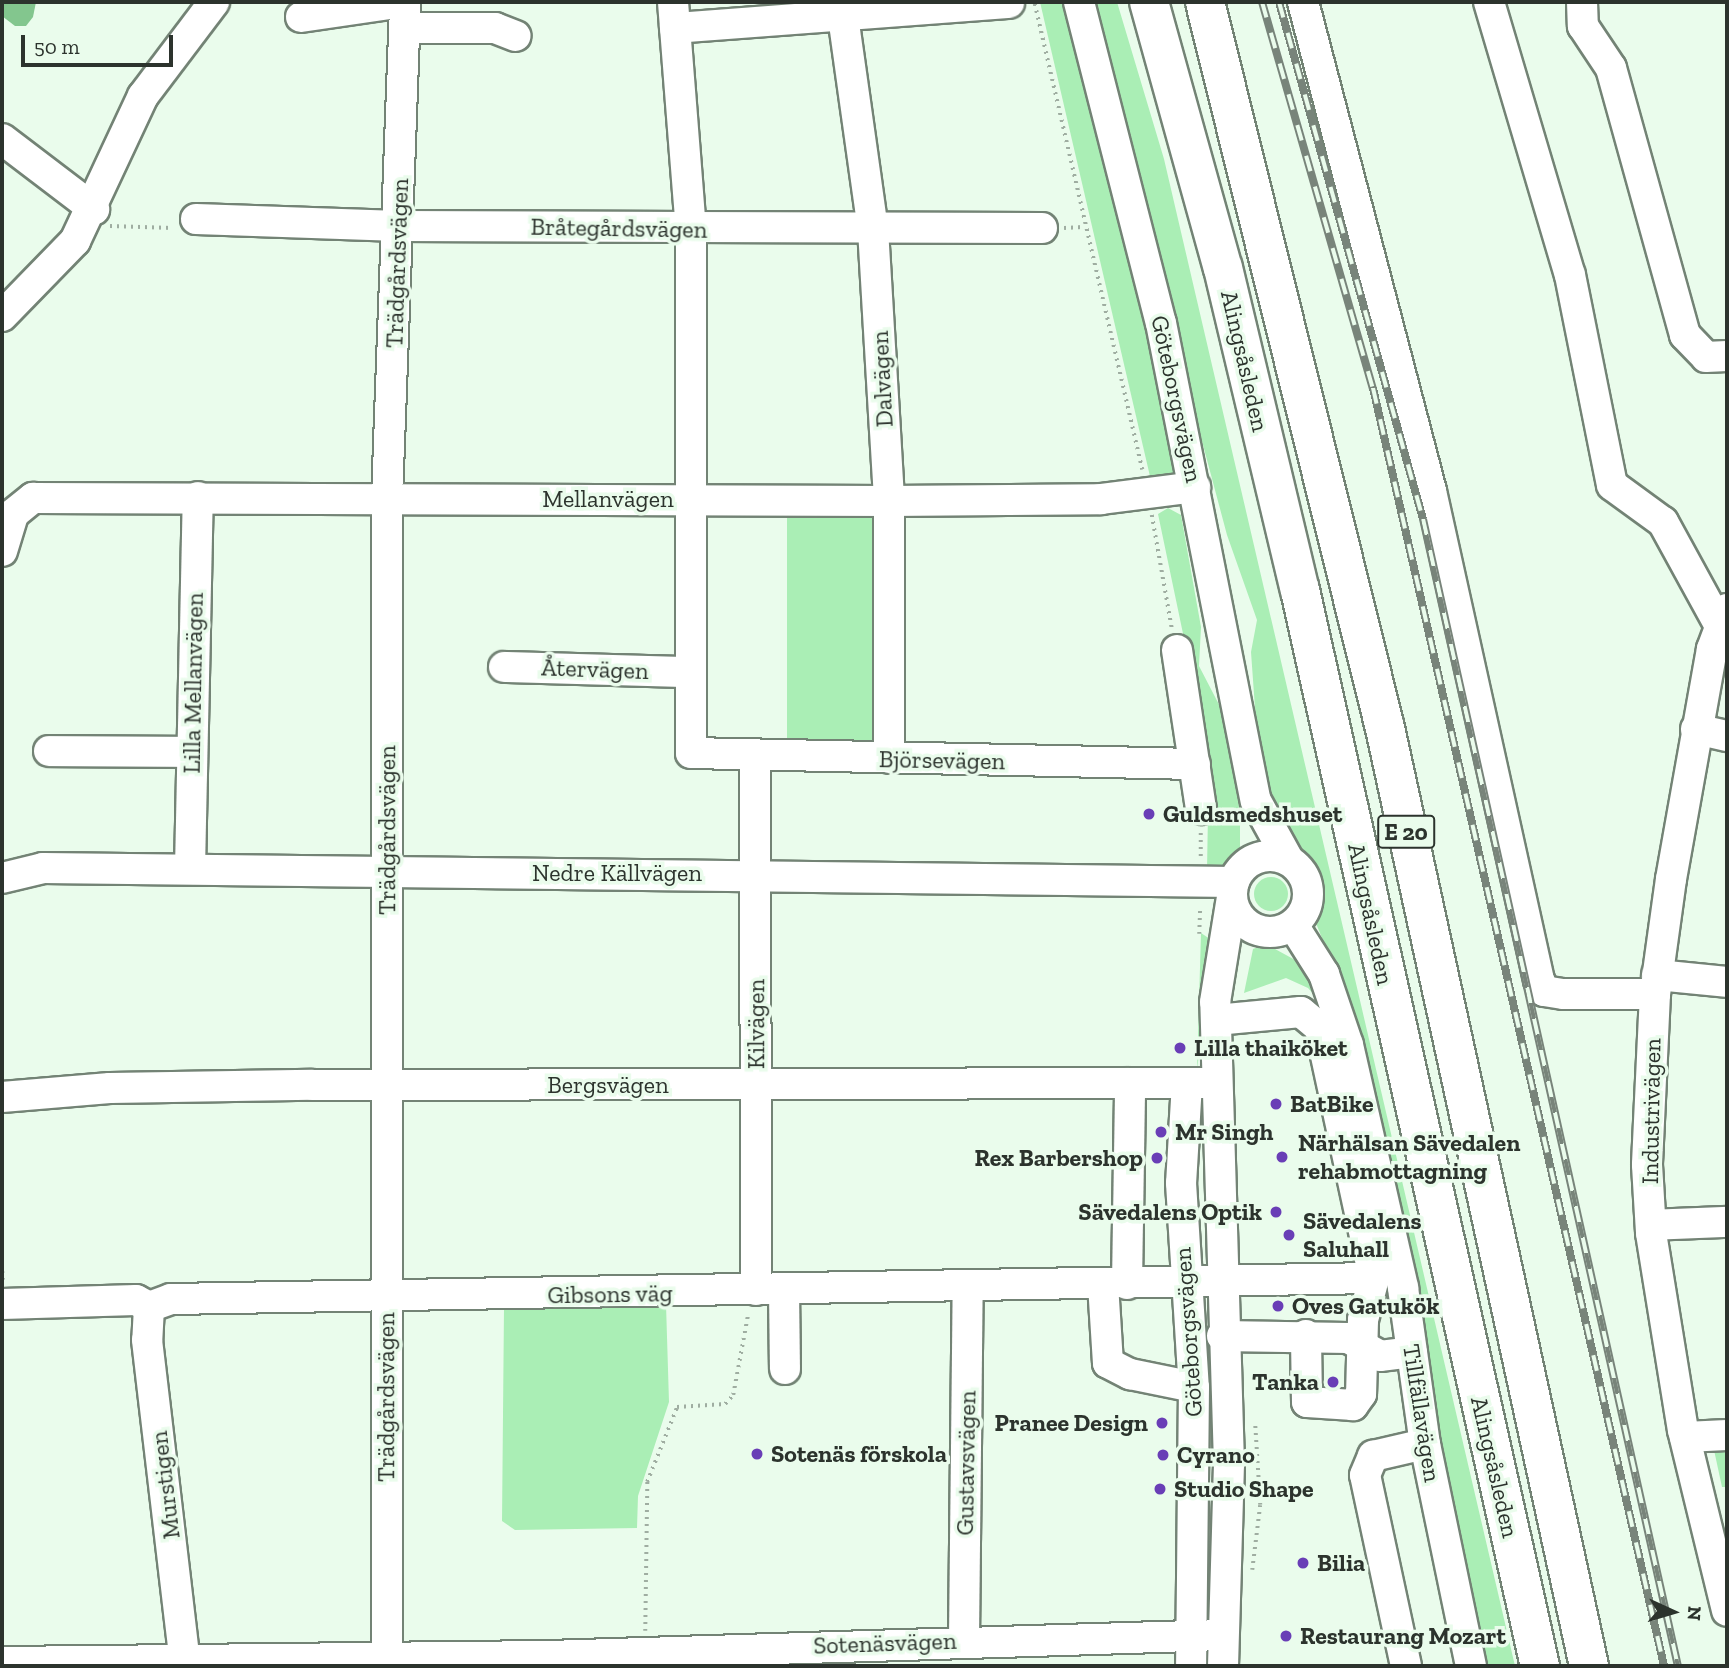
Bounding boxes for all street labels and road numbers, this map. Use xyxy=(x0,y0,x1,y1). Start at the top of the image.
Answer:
street label: Trädgårdsvägen xyxy=(380,178,414,348)
street label: Bråtegårdsvägen xyxy=(530,212,708,244)
street label: Alingsåsleden xyxy=(1215,288,1275,434)
street label: Göteborgsvägen xyxy=(1145,313,1209,485)
street label: Dalvägen xyxy=(865,330,899,428)
street label: Mellanvägen xyxy=(542,485,674,513)
street label: Lilla Mellanvägen xyxy=(177,592,209,774)
street label: Återvägen xyxy=(541,653,649,685)
street label: Trädgårdsvägen xyxy=(373,745,401,915)
street label: Björsevägen xyxy=(879,745,1005,775)
road number: E 20 xyxy=(1376,812,1436,852)
street label: Alingsåsleden xyxy=(1342,841,1400,987)
street label: Nedre Källvägen xyxy=(532,859,702,887)
street label: Kilvägen xyxy=(742,979,770,1069)
street label: Industrivägen xyxy=(1635,1038,1667,1184)
street label: Bergsvägen xyxy=(547,1071,669,1099)
street label: Göteborgsvägen xyxy=(1168,1246,1208,1418)
street label: Gibsons väg xyxy=(547,1279,673,1309)
street label: Trädgårdsvägen xyxy=(372,1312,400,1482)
street label: Tillfällavägen xyxy=(1397,1342,1447,1484)
street label: Gustavsvägen xyxy=(950,1390,982,1536)
street label: Alingsåsleden xyxy=(1465,1394,1525,1540)
street label: Murstigen xyxy=(144,1429,186,1541)
street label: Sotenäsvägen xyxy=(813,1626,957,1660)

